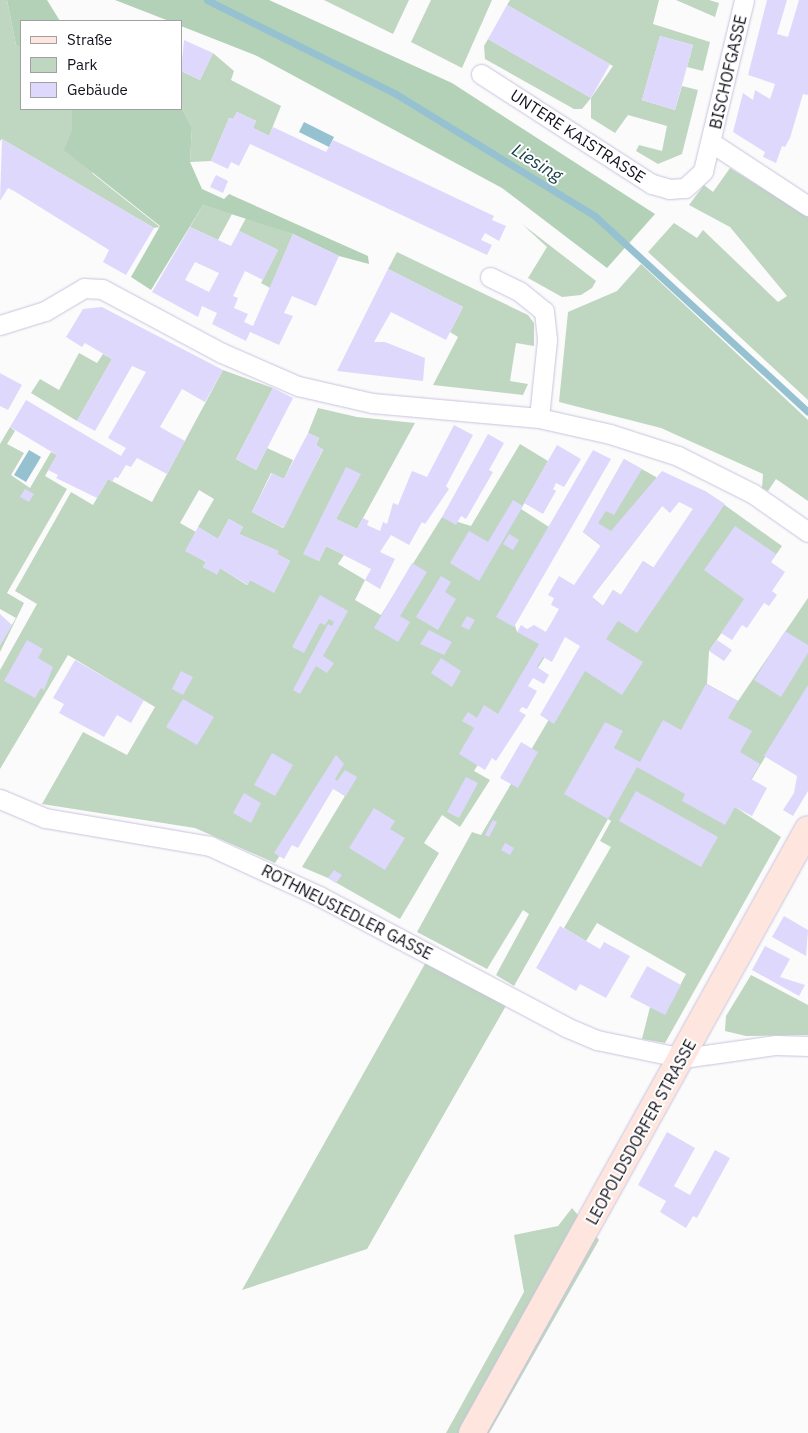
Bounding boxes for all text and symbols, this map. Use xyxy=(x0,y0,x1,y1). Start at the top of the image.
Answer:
street label: BISCHOFGASSE xyxy=(706,13,750,131)
legend xyxy=(20,20,182,110)
text: Straße xyxy=(67,30,112,49)
text: Park xyxy=(67,55,97,74)
text: Gebäude xyxy=(67,80,128,99)
street label: UNTERE KAISTRASSE xyxy=(507,85,649,187)
water label: Liesing xyxy=(508,139,566,187)
street label: ROTHNEUSIEDLER GASSE xyxy=(258,860,436,964)
street label: LEOPOLDSDORFER STRASSE xyxy=(582,1036,700,1228)

